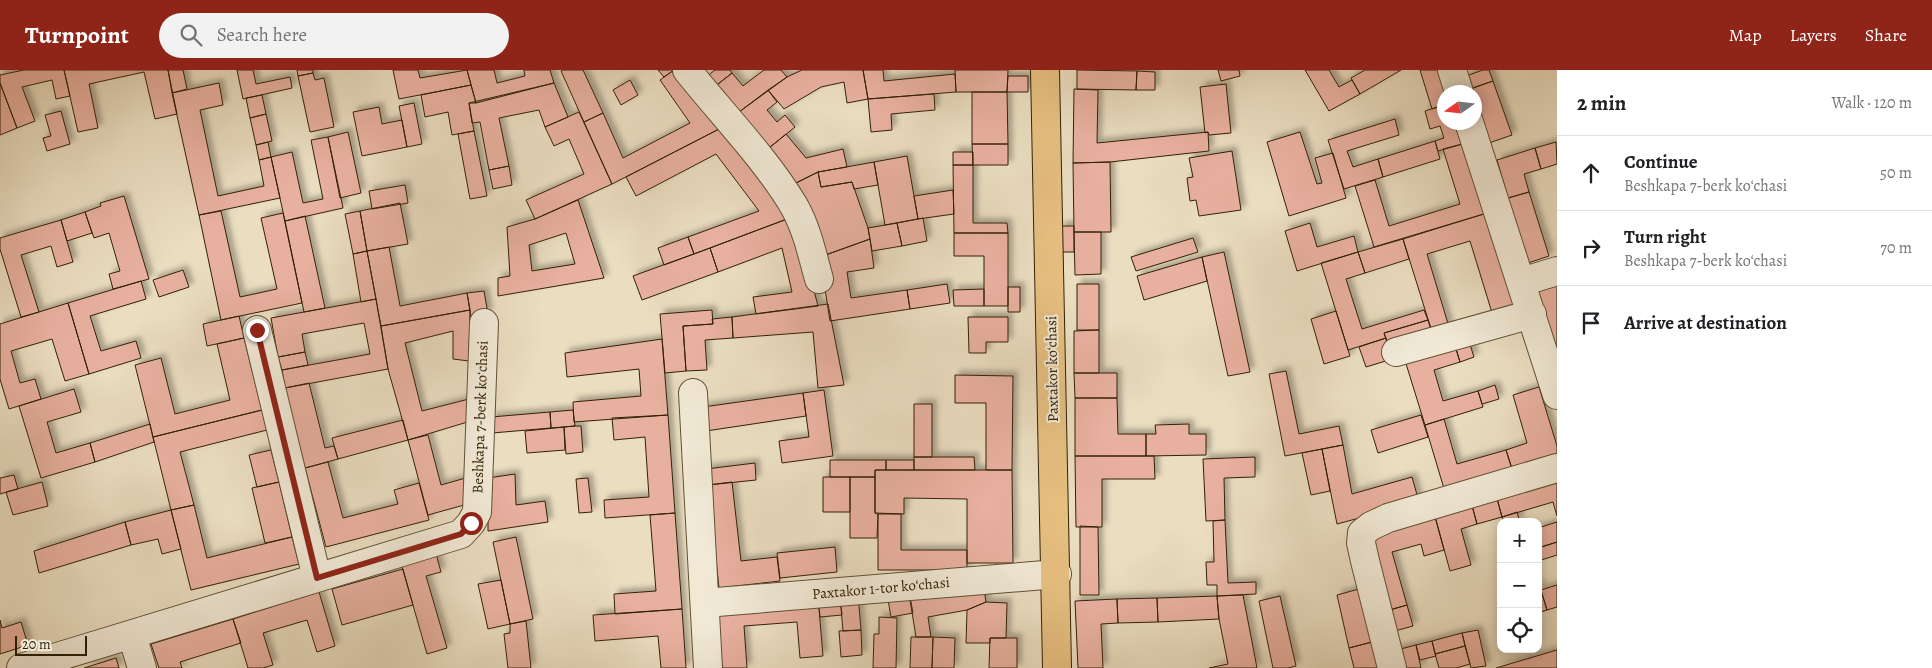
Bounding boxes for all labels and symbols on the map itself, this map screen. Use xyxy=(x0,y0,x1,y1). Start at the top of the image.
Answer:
north arrow xyxy=(1437,85,1482,130)
street label: Paxtakor koʻchasi xyxy=(1041,316,1063,422)
route end xyxy=(246,319,269,342)
street label: Beshkapa 7-berk koʻchasi xyxy=(467,340,493,494)
route start xyxy=(460,512,483,535)
street label: Paxtakor 1-tor koʻchasi xyxy=(811,572,951,604)
scale bar xyxy=(15,633,88,656)

